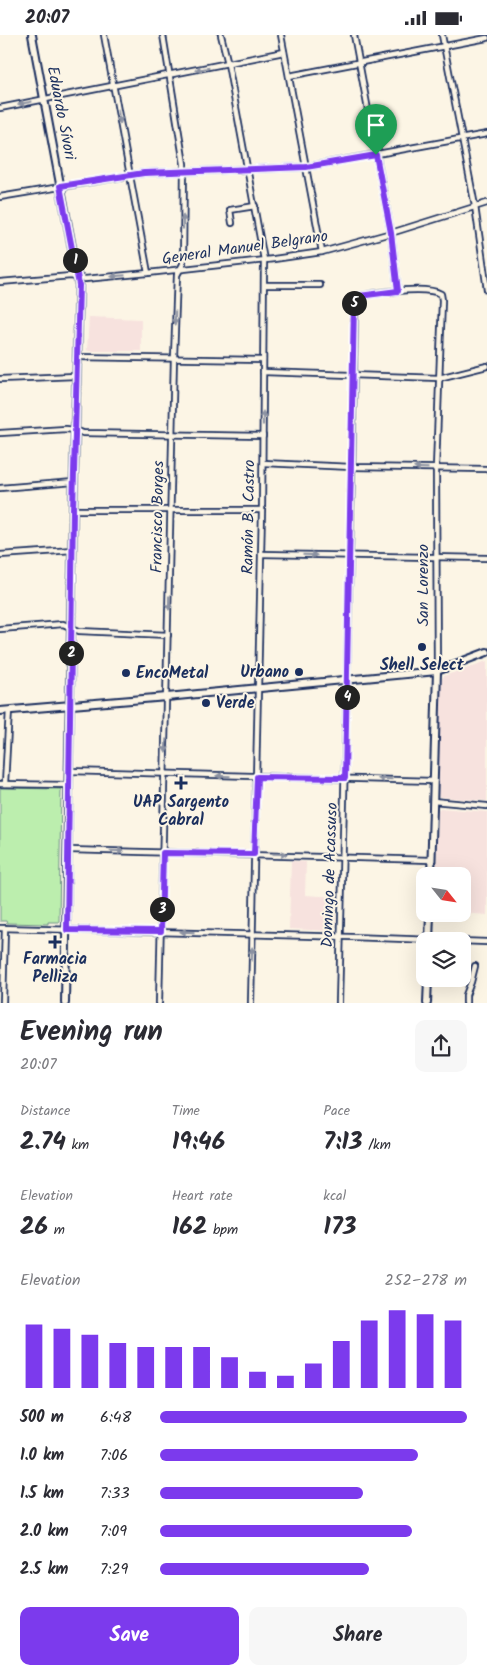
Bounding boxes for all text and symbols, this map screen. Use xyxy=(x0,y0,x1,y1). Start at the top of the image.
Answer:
text: 20:07 xyxy=(25,3,69,33)
street label: Eduardo Sívori xyxy=(40,64,83,163)
one-way arrow xyxy=(194,66,210,74)
one-way arrow xyxy=(17,99,33,107)
pin xyxy=(355,104,397,155)
one-way arrow xyxy=(116,110,124,126)
icon: arrive xyxy=(362,111,390,139)
one-way arrow xyxy=(179,214,187,230)
street label: General Manuel Belgrano xyxy=(160,224,330,272)
pin: 1 xyxy=(62,247,88,273)
text: 1 xyxy=(73,249,78,271)
one-way arrow xyxy=(110,272,126,280)
pin: 5 xyxy=(342,291,366,315)
text: 5 xyxy=(351,292,358,314)
one-way arrow xyxy=(171,310,179,326)
one-way arrow xyxy=(259,410,267,426)
street label: Ramón B. Castro xyxy=(236,459,262,575)
street label: Francisco Borges xyxy=(145,460,171,573)
one-way arrow xyxy=(413,464,429,472)
street label: San Lorenzo xyxy=(411,544,436,626)
one-way arrow xyxy=(302,551,318,559)
one-way arrow xyxy=(165,595,173,611)
pin: 2 xyxy=(58,641,84,665)
marker: Shell Select xyxy=(416,641,428,653)
text: 2 xyxy=(67,642,76,664)
place label: Shell Select xyxy=(380,653,465,678)
place label: Urbano xyxy=(240,660,289,685)
place label: EncoMetal xyxy=(136,661,209,686)
marker: Urbano xyxy=(293,666,305,678)
marker: EncoMetal xyxy=(120,667,132,679)
pin: 4 xyxy=(334,685,360,709)
text: 4 xyxy=(344,686,351,708)
place label: Verde xyxy=(216,691,255,716)
marker: Verde xyxy=(200,697,212,709)
one-way arrow xyxy=(161,738,169,754)
one-way arrow xyxy=(214,771,230,779)
one-way arrow xyxy=(377,775,393,783)
marker: UAP Sargento Cabral xyxy=(174,776,188,790)
place label: UAP Sargento Cabral xyxy=(133,790,229,833)
street label: Domingo de Acassuso xyxy=(315,802,345,948)
one-way arrow xyxy=(110,848,126,856)
one-way arrow xyxy=(272,851,288,859)
north arrow xyxy=(416,867,471,923)
map controls xyxy=(416,867,471,987)
pin: 3 xyxy=(150,897,174,921)
text: 3 xyxy=(159,898,166,920)
one-way arrow xyxy=(178,928,194,936)
button: layers xyxy=(416,932,471,987)
marker: Farmacia Pelliza xyxy=(49,936,61,948)
one-way arrow xyxy=(248,946,256,962)
place label: Farmacia Pelliza xyxy=(23,947,87,990)
text: Evening run xyxy=(20,1010,163,1055)
button: share xyxy=(415,1020,467,1072)
text: 20:07 xyxy=(20,1052,57,1077)
text: Distance xyxy=(20,1100,70,1122)
text: Time xyxy=(172,1100,200,1122)
text: Pace xyxy=(323,1100,350,1122)
text: 2.74 xyxy=(20,1122,66,1162)
text: 19:46 xyxy=(172,1122,225,1162)
text: 7:13 xyxy=(323,1122,363,1162)
text: km xyxy=(66,1134,89,1156)
text: /km xyxy=(363,1134,391,1156)
text: Elevation xyxy=(20,1185,73,1207)
text: Heart rate xyxy=(172,1185,233,1207)
text: kcal xyxy=(323,1185,346,1207)
text: 26 xyxy=(20,1207,48,1247)
text: 162 xyxy=(172,1207,207,1247)
text: 173 xyxy=(323,1207,356,1247)
text: m xyxy=(48,1219,65,1241)
text: bpm xyxy=(207,1219,238,1241)
text: Elevation xyxy=(20,1268,81,1293)
text: 252–278 m xyxy=(385,1268,467,1293)
text: 500 m xyxy=(20,1405,64,1430)
text: 6:48 xyxy=(100,1405,131,1430)
text: 1.0 km xyxy=(20,1443,64,1468)
text: 7:06 xyxy=(100,1443,128,1468)
text: 1.5 km xyxy=(20,1481,64,1506)
text: 7:33 xyxy=(100,1481,130,1506)
text: 2.0 km xyxy=(20,1519,68,1544)
text: 7:09 xyxy=(100,1519,127,1544)
text: 2.5 km xyxy=(20,1557,68,1582)
text: 7:29 xyxy=(100,1557,128,1582)
button: Save xyxy=(20,1607,239,1665)
button: Share xyxy=(249,1607,467,1665)

